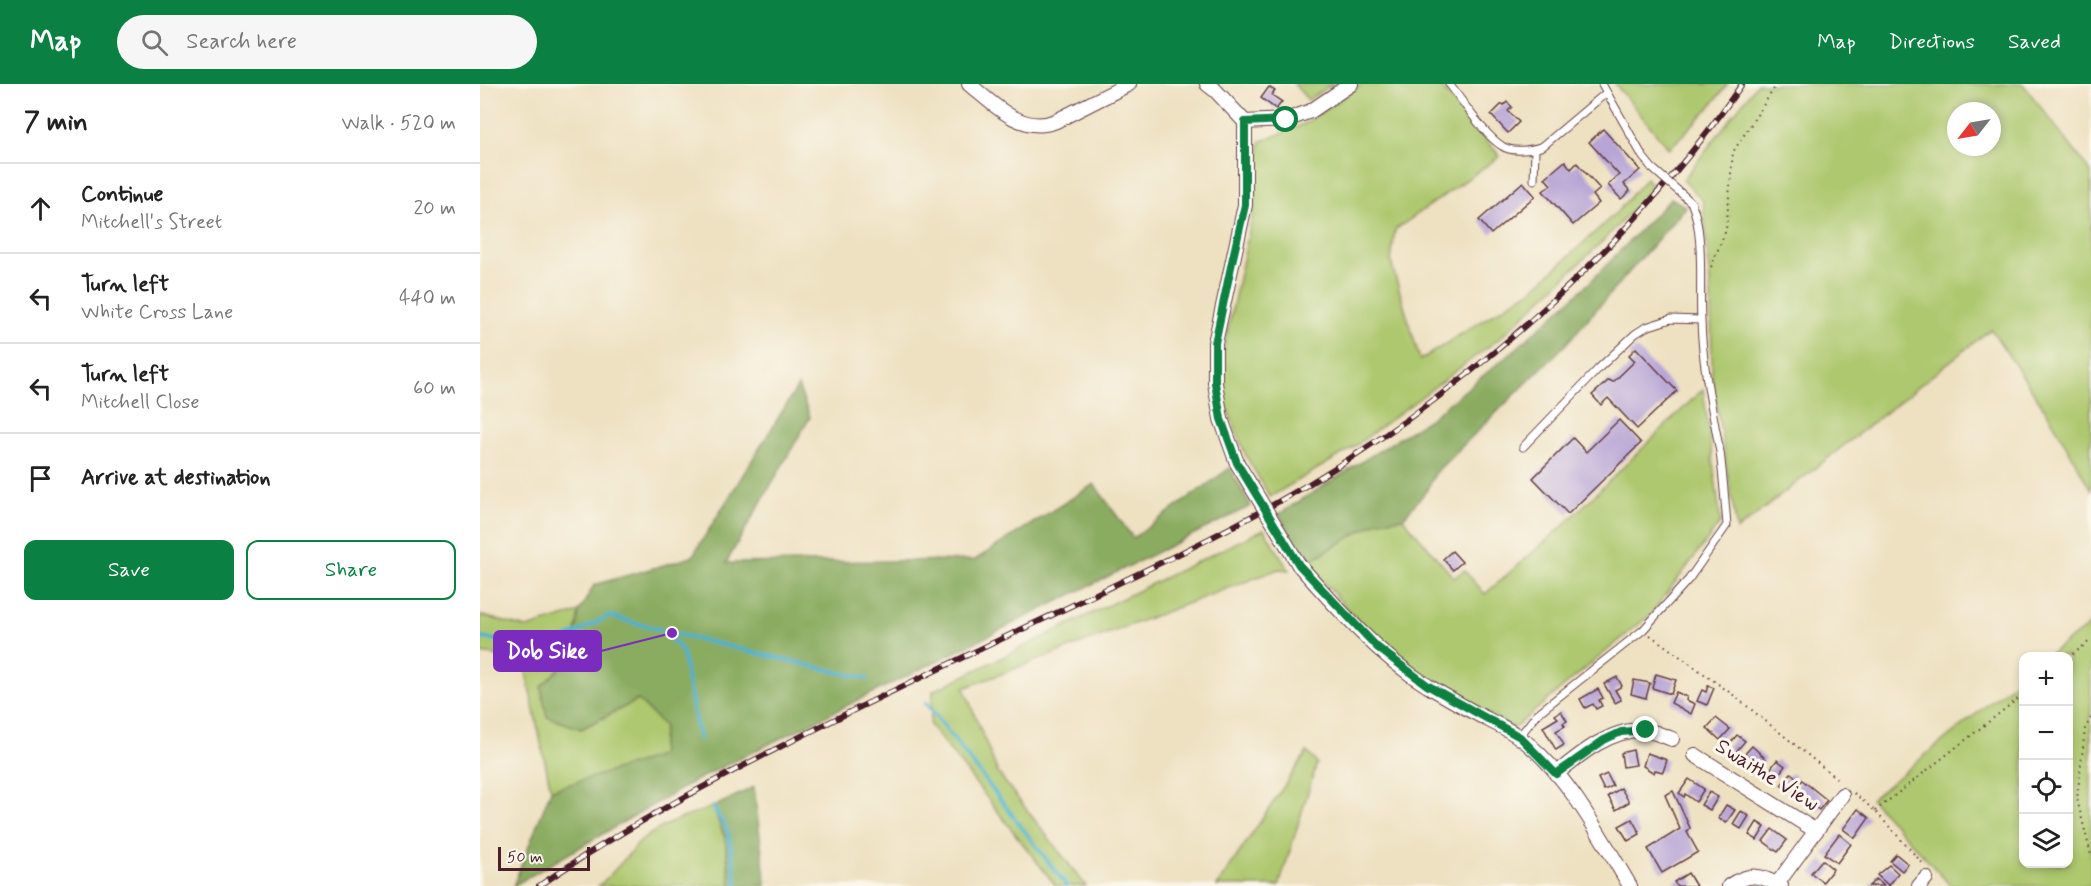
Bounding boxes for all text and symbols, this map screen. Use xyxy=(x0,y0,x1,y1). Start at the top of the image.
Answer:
search box xyxy=(117,15,537,69)
text: Map xyxy=(30,24,81,61)
icon: search xyxy=(138,26,171,59)
text: Search here xyxy=(186,28,297,56)
text: Map xyxy=(1817,28,1856,56)
text: Directions xyxy=(1889,28,1975,56)
text: Saved xyxy=(2008,28,2061,56)
north arrow xyxy=(1947,102,2001,156)
text: 7 min xyxy=(24,106,88,140)
route start xyxy=(1272,106,1298,132)
text: Walk · 520 m xyxy=(342,110,456,137)
text: Continue xyxy=(81,181,163,209)
icon: ahead xyxy=(24,192,57,225)
text: 20 m xyxy=(413,195,456,222)
text: Mitchell's Street xyxy=(81,209,222,236)
text: Turn left xyxy=(81,271,169,299)
icon: left xyxy=(24,282,57,315)
text: 440 m xyxy=(399,285,456,312)
text: White Cross Lane xyxy=(81,299,233,326)
text: Turn left xyxy=(81,361,169,389)
icon: left xyxy=(24,372,57,405)
text: 60 m xyxy=(413,375,456,402)
text: Mitchell Close xyxy=(81,389,200,416)
icon: arrive xyxy=(24,462,57,495)
text: Arrive at destination xyxy=(81,464,271,492)
button: Save xyxy=(24,540,234,600)
button: Share xyxy=(246,540,456,600)
callout: Dob Sike xyxy=(494,631,601,671)
text: Dob Sike xyxy=(506,638,589,666)
map controls xyxy=(2019,652,2073,868)
button: + xyxy=(2019,652,2073,706)
button: − xyxy=(2019,706,2073,760)
route end xyxy=(1632,716,1658,742)
street label: Swaithe View xyxy=(1710,732,1824,818)
button: locate xyxy=(2019,760,2073,814)
button: layers xyxy=(2019,814,2073,868)
scale bar xyxy=(498,844,590,872)
text: 50 m xyxy=(507,847,543,868)

